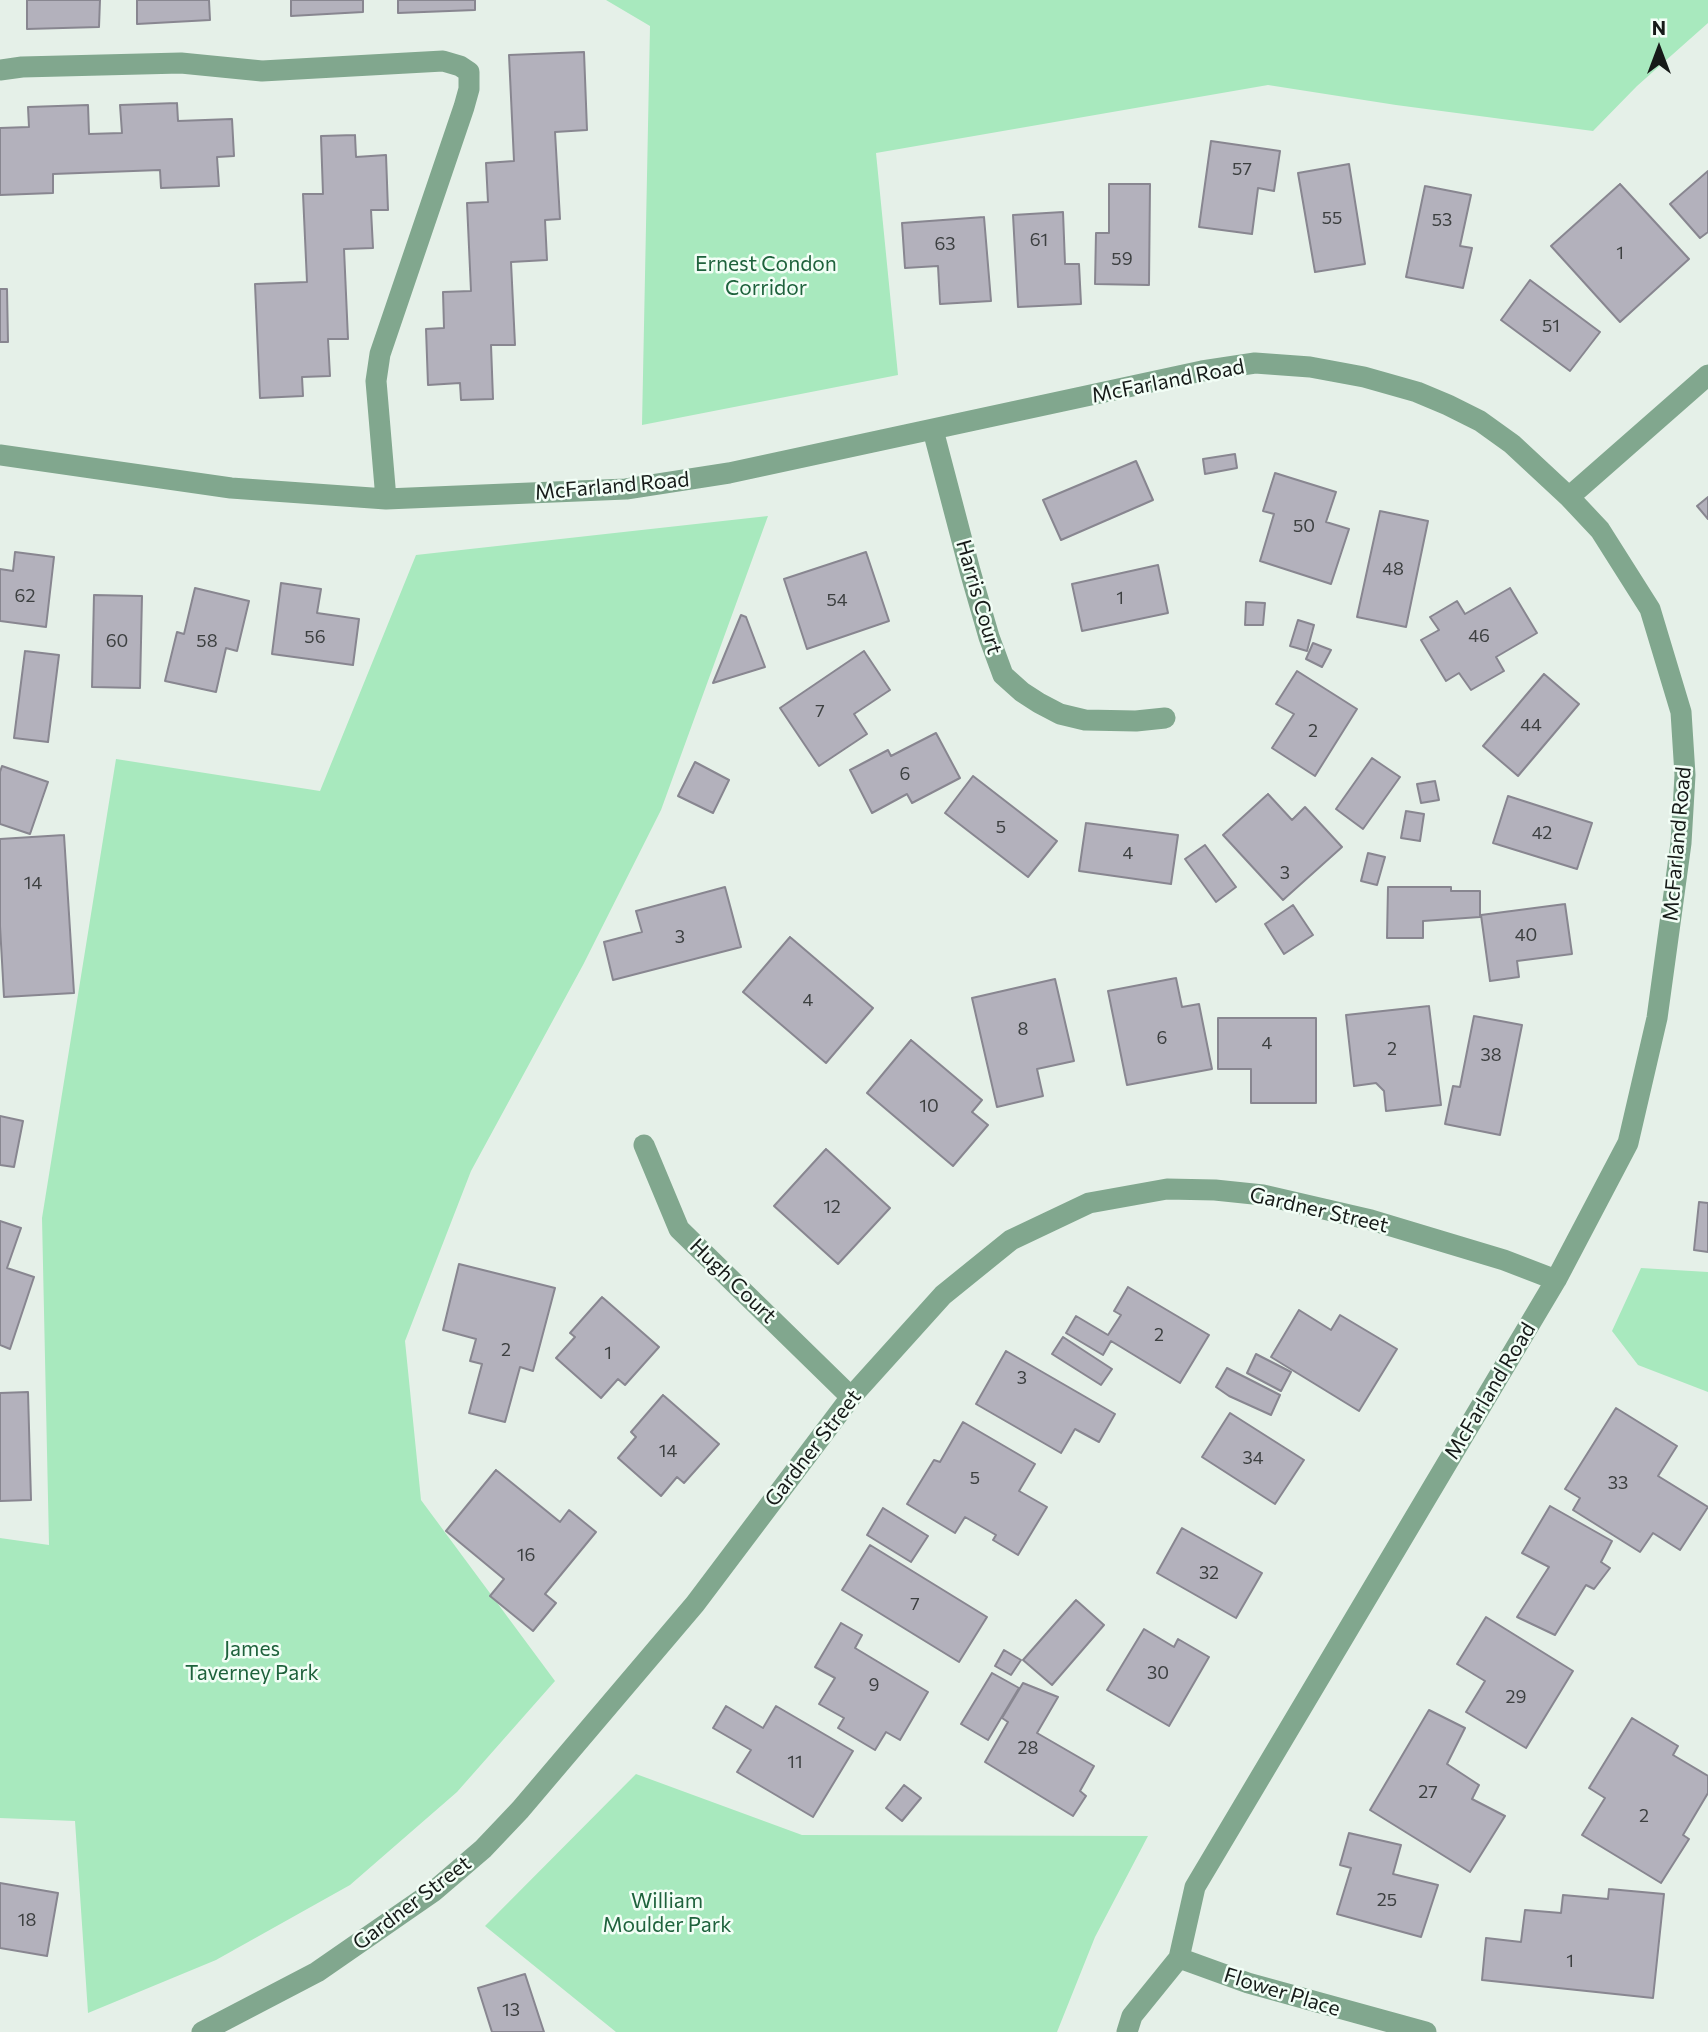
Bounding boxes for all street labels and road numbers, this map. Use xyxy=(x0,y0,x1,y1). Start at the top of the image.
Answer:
street label: McFarland Road xyxy=(1090,354,1246,408)
street label: McFarland Road xyxy=(534,467,690,505)
street label: Harris Court xyxy=(951,537,1007,657)
street label: McFarland Road xyxy=(1658,766,1696,922)
street label: Gardner Street xyxy=(1247,1182,1391,1238)
street label: Hugh Court xyxy=(684,1234,782,1328)
street label: McFarland Road xyxy=(1439,1318,1541,1464)
street label: Gardner Street xyxy=(760,1385,866,1511)
street label: Gardner Street xyxy=(348,1850,476,1956)
street label: Flower Place xyxy=(1221,1962,1343,2022)

